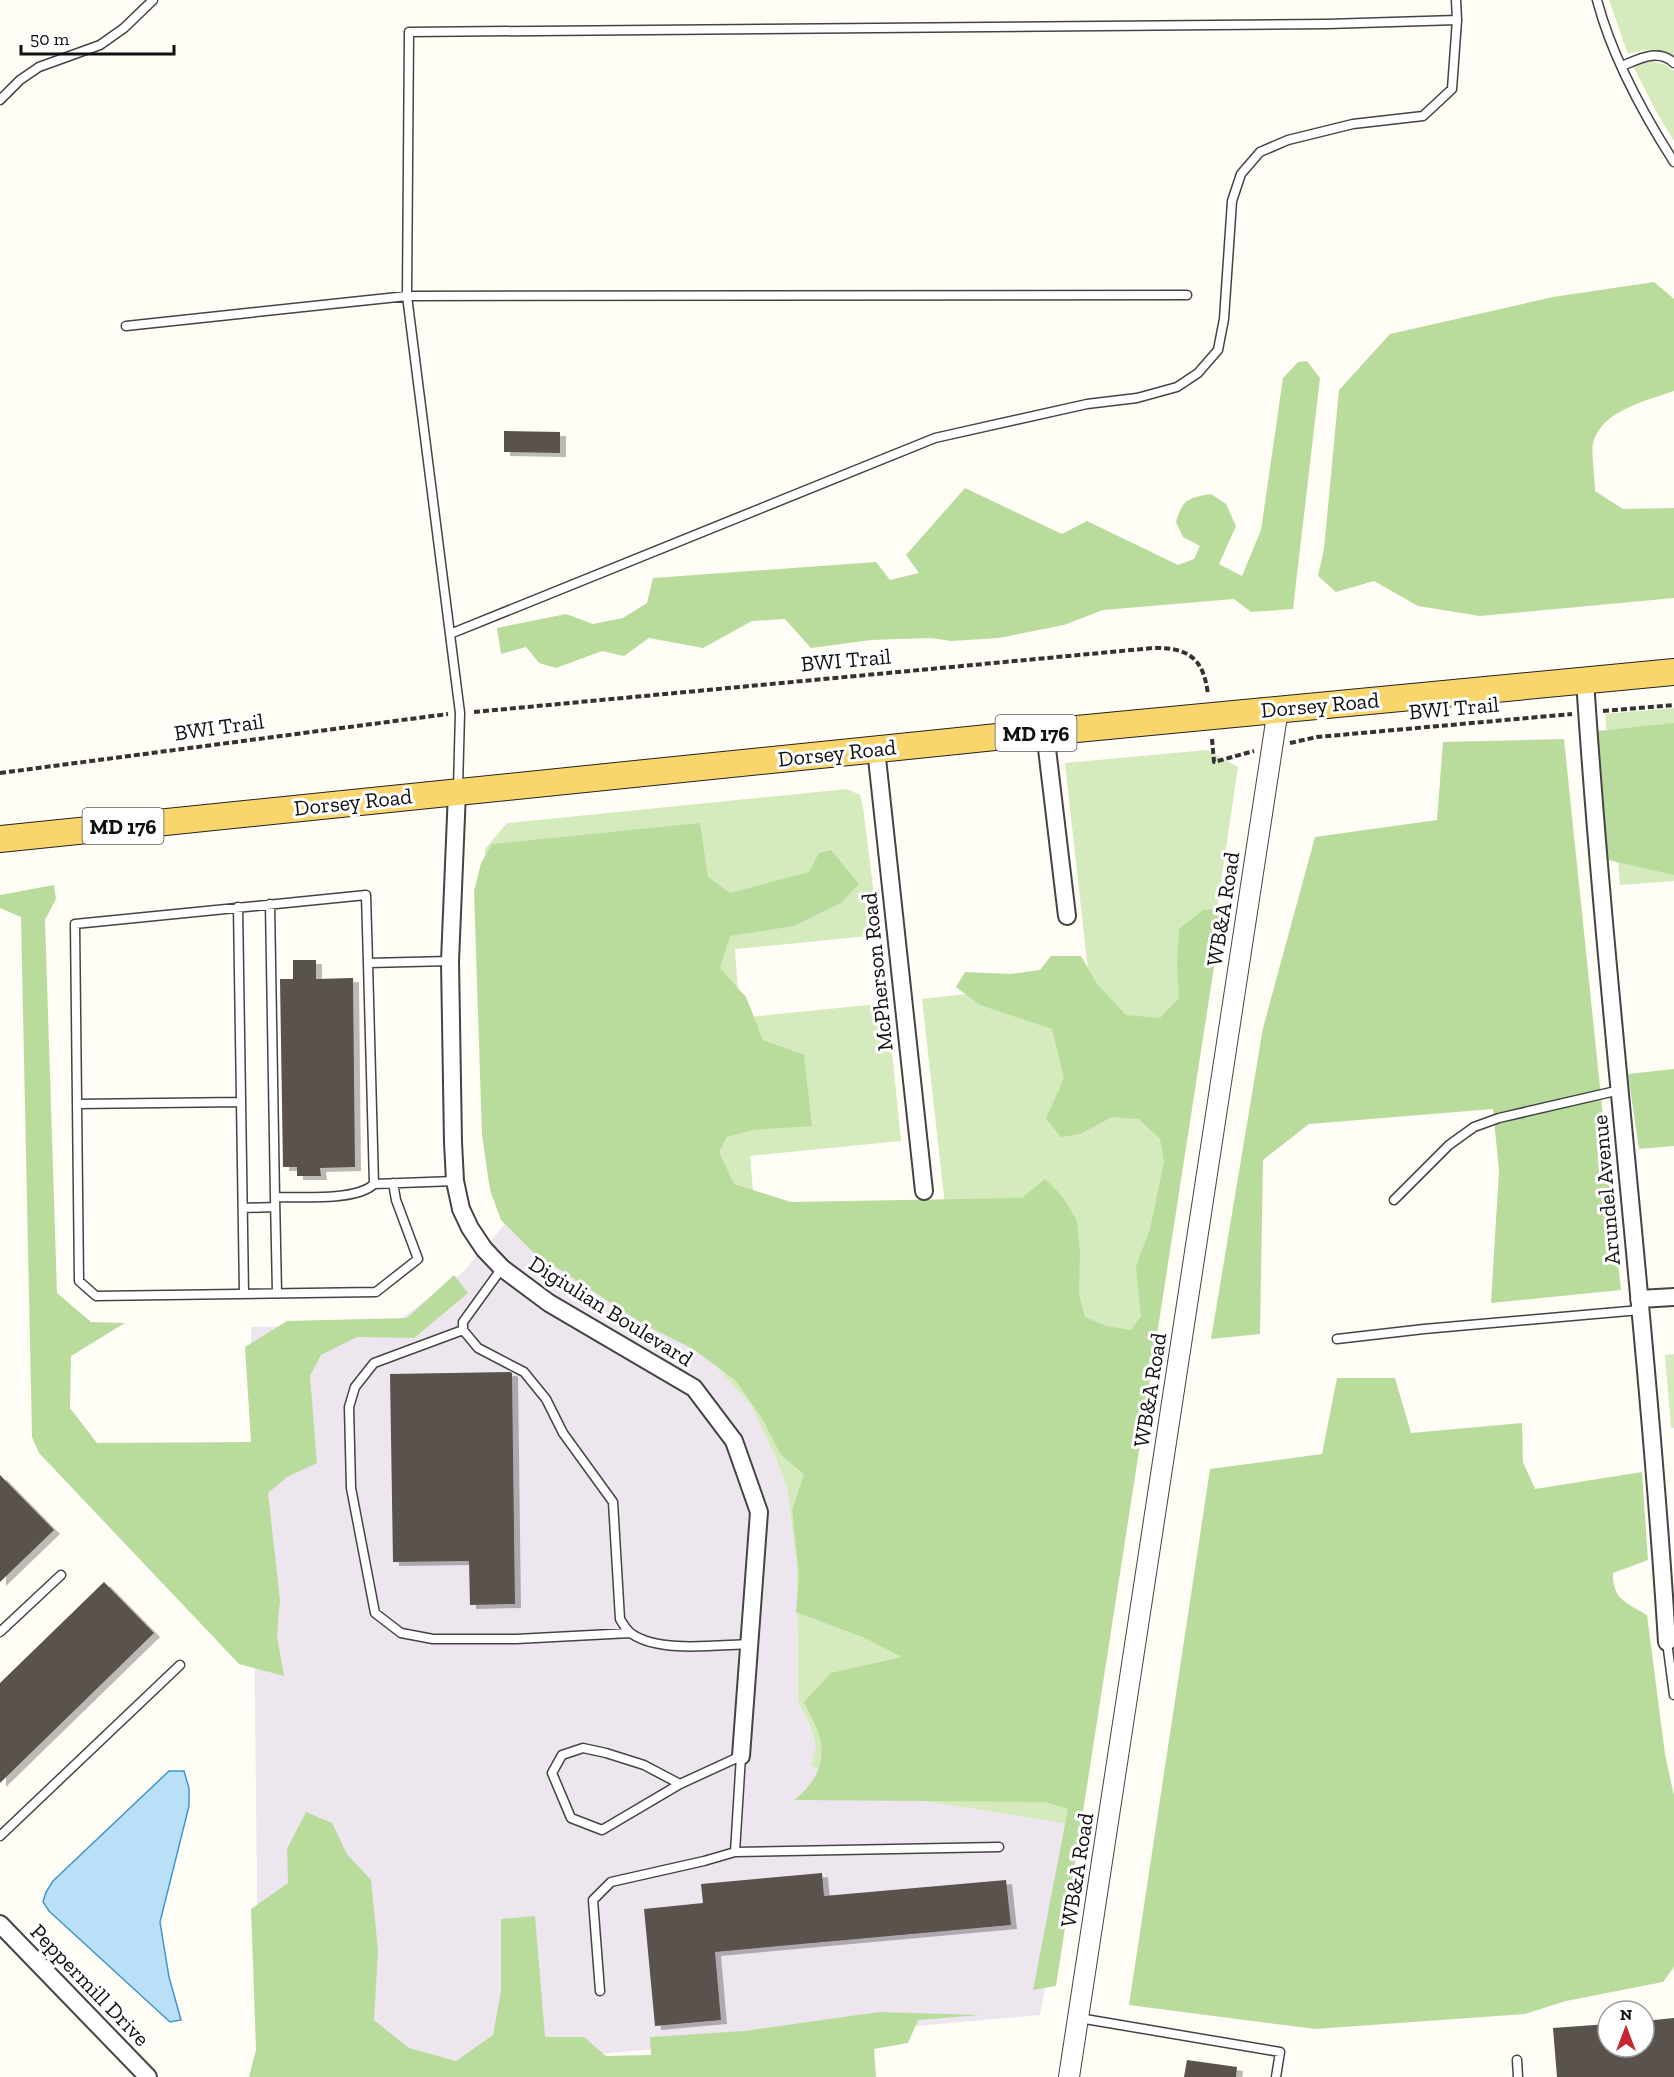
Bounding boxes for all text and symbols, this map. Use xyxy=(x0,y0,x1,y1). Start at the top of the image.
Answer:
scale bar xyxy=(21,18,174,56)
text: 50 m xyxy=(30,28,70,50)
street label: BWI Trail xyxy=(800,643,892,677)
street label: Dorsey Road xyxy=(1260,686,1380,724)
street label: BWI Trail xyxy=(1408,691,1500,725)
street label: BWI Trail xyxy=(172,707,266,747)
road number: MD 176 xyxy=(996,715,1076,751)
street label: Dorsey Road xyxy=(777,733,897,773)
street label: Dorsey Road xyxy=(293,782,413,822)
road number: MD 176 xyxy=(82,808,164,844)
street label: WB&A Road xyxy=(1201,850,1245,968)
street label: McPherson Road xyxy=(855,891,899,1053)
street label: Arundel Avenue xyxy=(1586,1114,1626,1266)
street label: Digiulian Boulevard xyxy=(524,1250,698,1372)
street label: WB&A Road xyxy=(1128,1331,1172,1449)
street label: WB&A Road xyxy=(1055,1811,1099,1929)
street label: Peppermill Drive xyxy=(25,1918,155,2052)
north arrow xyxy=(1596,1999,1656,2059)
text: N xyxy=(1620,2005,1632,2024)

